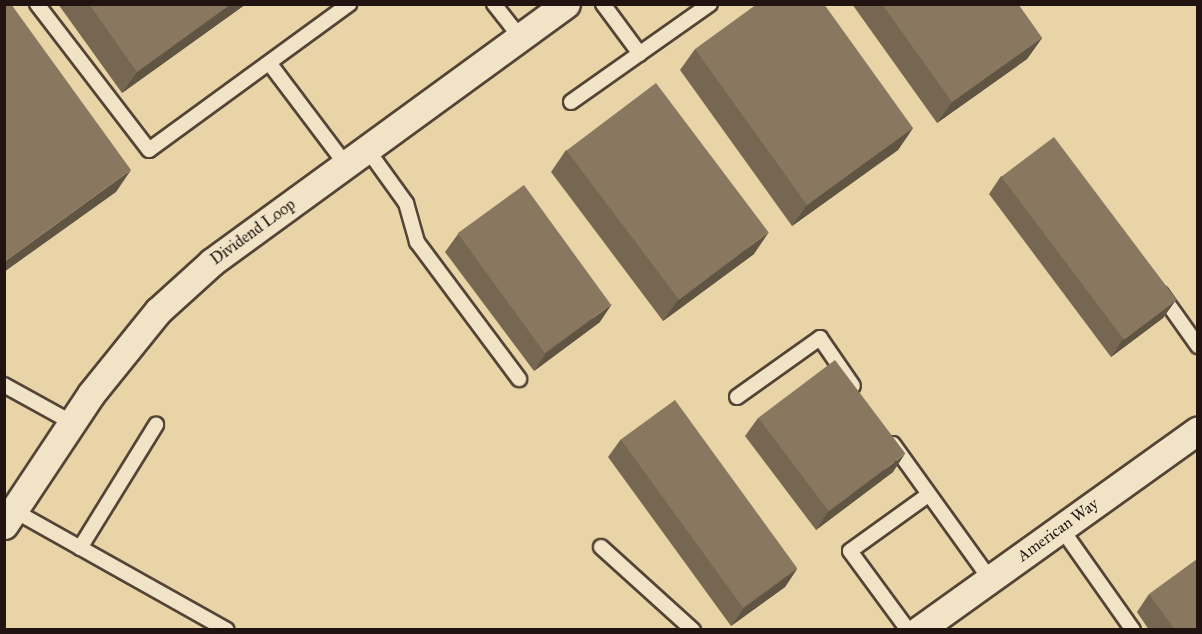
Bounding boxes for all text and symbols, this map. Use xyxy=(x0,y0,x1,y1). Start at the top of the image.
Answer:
street label: Dividend Loop xyxy=(207,195,299,269)
street label: American Way xyxy=(1014,494,1102,566)

